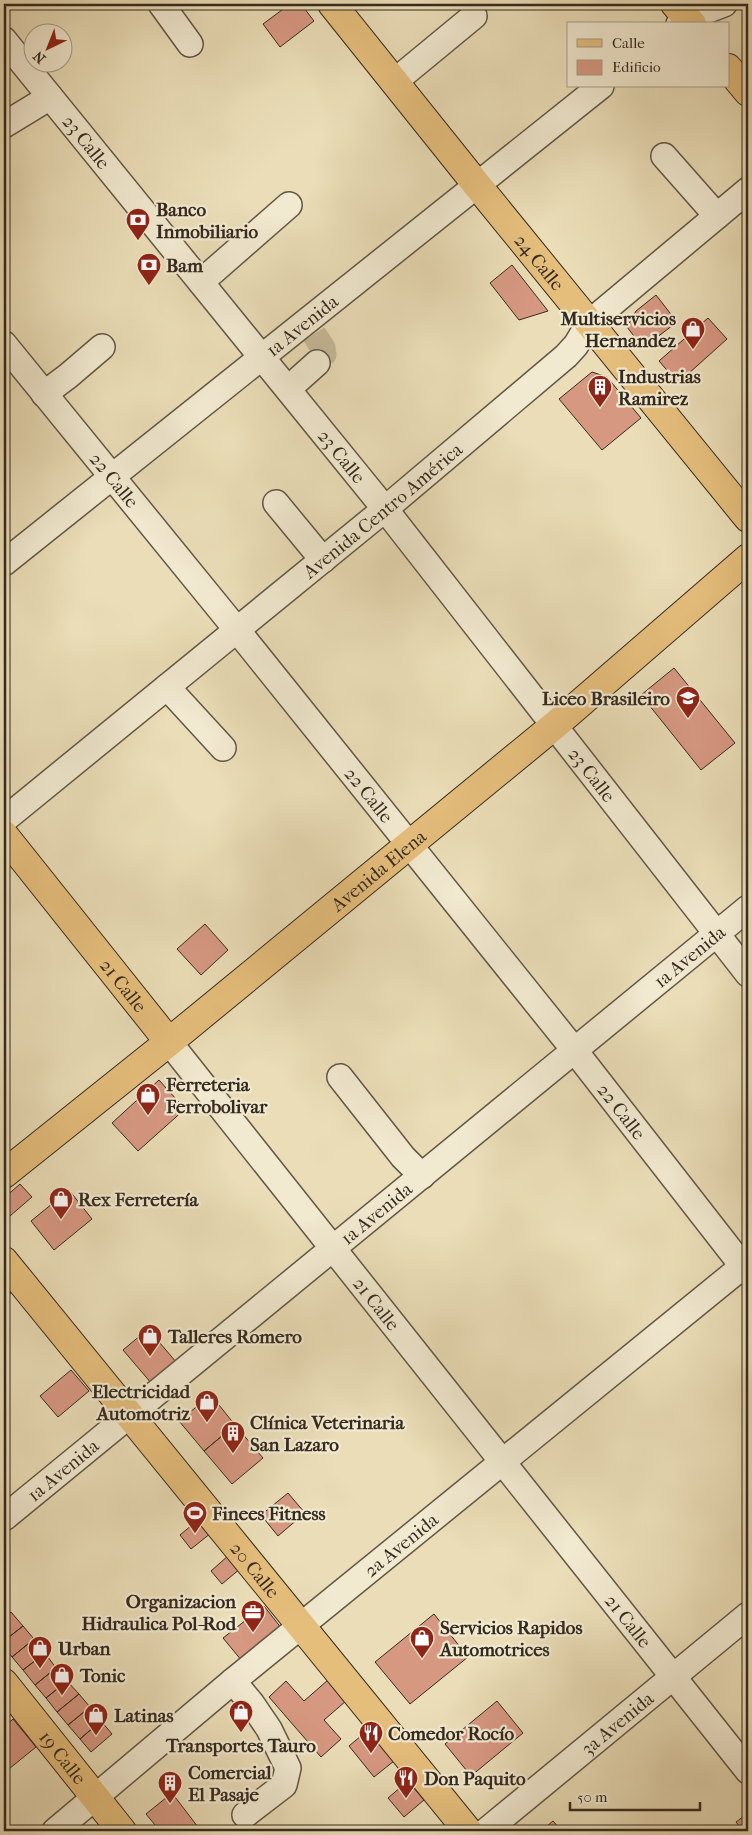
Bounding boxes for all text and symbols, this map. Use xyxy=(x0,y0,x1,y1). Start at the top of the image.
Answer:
north arrow xyxy=(22,22,72,72)
legend xyxy=(567,22,730,88)
text: Calle xyxy=(612,34,645,52)
text: N xyxy=(30,47,49,67)
text: Edificio xyxy=(612,58,661,76)
street label: 23 Calle xyxy=(57,111,114,174)
place label: Banco Inmobiliario xyxy=(156,199,258,243)
bank icon: Banco Inmobiliario xyxy=(125,207,151,241)
street label: 24 Calle xyxy=(509,230,568,295)
bank icon: Bam xyxy=(136,252,162,286)
place label: Bam xyxy=(166,255,203,277)
street label: 1a Avenida xyxy=(262,290,343,361)
place label: Multiservicios Hernandez xyxy=(560,308,677,352)
shop icon: Multiservicios Hernandez xyxy=(680,316,706,350)
place label: Industrias Ramirez xyxy=(618,366,701,410)
building icon: Industrias Ramirez xyxy=(587,374,613,408)
street label: 23 Calle xyxy=(313,425,370,488)
street label: Avenida Centro América xyxy=(298,438,467,584)
street label: 22 Calle xyxy=(85,448,143,512)
school or university icon: Liceo Brasileiro xyxy=(675,685,701,719)
place label: Liceo Brasileiro xyxy=(542,688,670,710)
street label: 23 Calle xyxy=(563,743,619,807)
street label: 22 Calle xyxy=(339,763,397,827)
street label: Avenida Elena xyxy=(326,825,431,917)
street label: 1a Avenida xyxy=(650,921,730,993)
street label: 21 Calle xyxy=(95,955,151,1017)
place label: Ferreteria Ferrobolivar xyxy=(165,1074,268,1118)
street label: 22 Calle xyxy=(592,1079,650,1144)
shop icon: Ferreteria Ferrobolivar xyxy=(135,1082,161,1116)
street label: 1a Avenida xyxy=(336,1178,417,1250)
shop icon: Rex Ferretería xyxy=(48,1186,74,1220)
place label: Rex Ferretería xyxy=(78,1189,200,1211)
street label: 21 Calle xyxy=(348,1273,404,1335)
shop icon: Talleres Romero xyxy=(137,1323,163,1357)
place label: Talleres Romero xyxy=(167,1326,302,1348)
place label: Electricidad Automotriz xyxy=(92,1381,191,1425)
shop icon: Electricidad Automotriz xyxy=(194,1389,220,1423)
place label: Clínica Veterinaria San Lazaro xyxy=(250,1412,405,1456)
building icon: Clínica Veterinaria San Lazaro xyxy=(220,1420,246,1454)
street label: 1a Avenida xyxy=(23,1435,104,1506)
sports icon: Finees Fitness xyxy=(182,1500,208,1534)
place label: Finees Fitness xyxy=(211,1503,325,1525)
street label: 2a Avenida xyxy=(360,1509,443,1582)
street label: 20 Calle xyxy=(225,1538,284,1603)
street label: 21 Calle xyxy=(600,1590,656,1652)
place label: Organizacion Hidraulica Pol-Rod xyxy=(81,1591,237,1635)
office icon: Organizacion Hidraulica Pol-Rod xyxy=(240,1599,266,1633)
place label: Servicios Rapidos Automotrices xyxy=(439,1617,582,1661)
shop icon: Servicios Rapidos Automotrices xyxy=(409,1625,435,1659)
shop icon: Urban xyxy=(27,1635,53,1669)
place label: Urban xyxy=(57,1638,112,1660)
shop icon: Tonic xyxy=(49,1662,75,1696)
place label: Tonic xyxy=(79,1665,126,1687)
street label: 3a Avenida xyxy=(577,1687,658,1760)
shop icon: Transportes Tauro xyxy=(228,1699,254,1733)
shop icon: Latinas xyxy=(83,1702,109,1736)
place label: Latinas xyxy=(114,1705,174,1727)
restaurant icon: Comedor Rocío xyxy=(358,1720,384,1754)
place label: Comedor Rocío xyxy=(388,1723,514,1745)
street label: 19 Calle xyxy=(34,1727,90,1789)
place label: Transportes Tauro xyxy=(165,1735,316,1757)
place label: Comercial El Pasaje xyxy=(188,1762,272,1806)
restaurant icon: Don Paquito xyxy=(393,1765,419,1799)
place label: Don Paquito xyxy=(424,1768,526,1790)
building icon: Comercial El Pasaje xyxy=(157,1770,183,1804)
scale bar xyxy=(570,1780,700,1812)
text: 50 m xyxy=(577,1788,608,1806)

